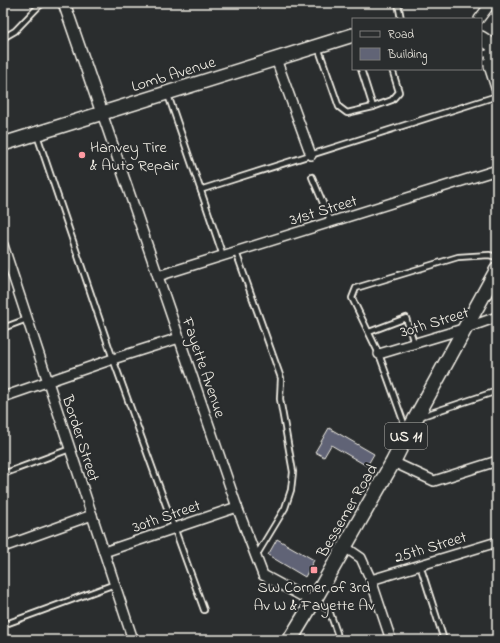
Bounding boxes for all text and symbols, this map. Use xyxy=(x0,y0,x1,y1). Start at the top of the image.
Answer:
legend xyxy=(352,18,482,70)
text: Road xyxy=(388,26,414,44)
text: Building xyxy=(387,46,427,65)
street label: Lomb Avenue xyxy=(128,50,219,99)
place label: Hanvey Tire & Auto Repair xyxy=(90,136,179,178)
marker: Hanvey Tire & Auto Repair xyxy=(77,150,87,160)
street label: 31st Street xyxy=(287,189,361,233)
street label: 30th Street xyxy=(397,301,473,345)
street label: Fayette Avenue xyxy=(174,313,232,422)
street label: Border Street xyxy=(55,391,106,485)
road number: US 11 xyxy=(385,423,427,449)
street label: Bessemer Road xyxy=(311,460,384,563)
street label: 30th Street xyxy=(129,494,205,540)
street label: 25th Street xyxy=(391,525,470,570)
marker: SW Corner of 3rd Av W & Fayette Av xyxy=(309,565,319,575)
place label: SW Corner of 3rd Av W & Fayette Av xyxy=(254,576,375,618)

